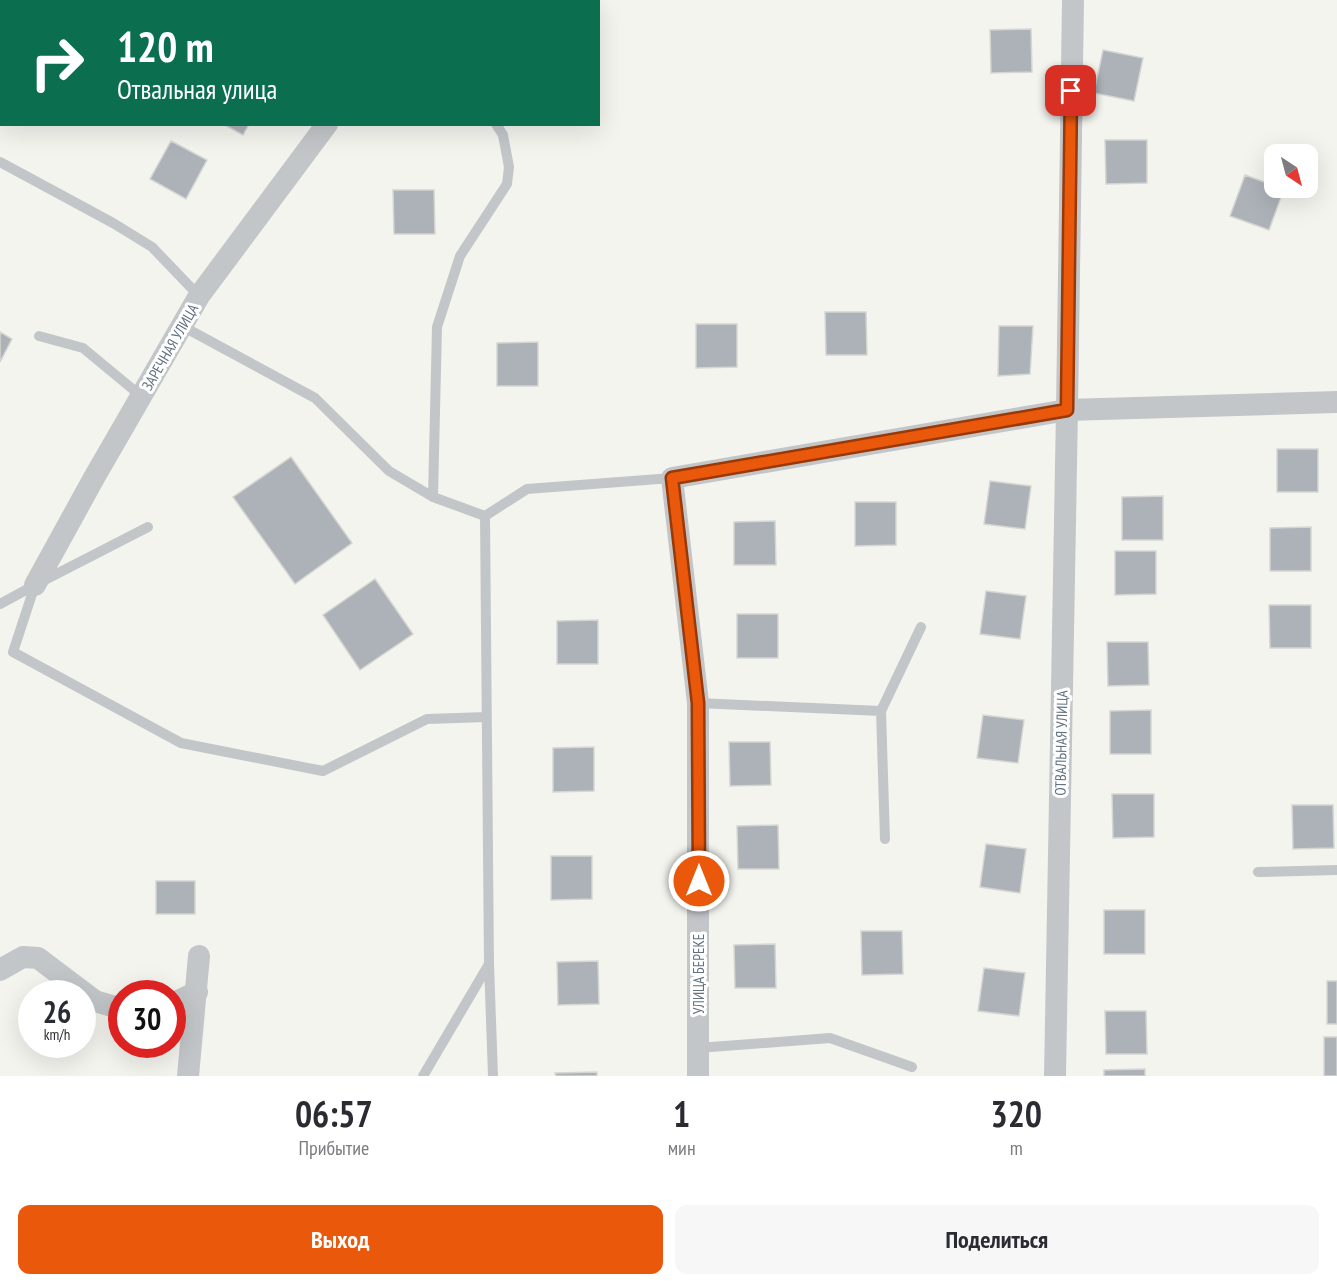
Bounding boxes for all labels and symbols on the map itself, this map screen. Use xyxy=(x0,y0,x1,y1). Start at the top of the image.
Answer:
pin xyxy=(1045,65,1096,116)
north arrow xyxy=(1264,144,1318,198)
street label: ЗАРЕЧНАЯ УЛИЦА xyxy=(138,300,203,394)
street label: ОТВАЛЬНАЯ УЛИЦА xyxy=(1051,689,1071,796)
position arrow xyxy=(667,849,731,913)
street label: УЛИЦА БЕРЕКЕ xyxy=(689,934,708,1014)
speed limit sign: 30 xyxy=(108,980,186,1058)

